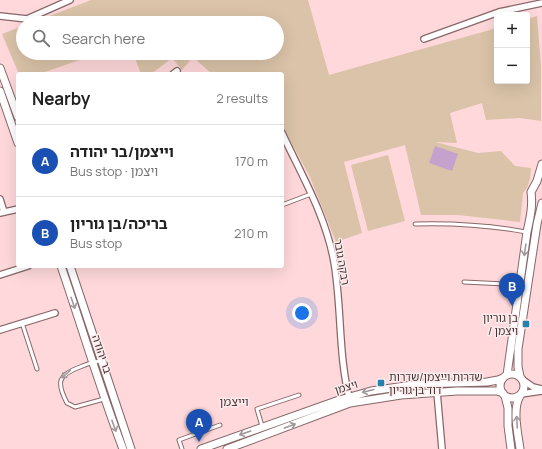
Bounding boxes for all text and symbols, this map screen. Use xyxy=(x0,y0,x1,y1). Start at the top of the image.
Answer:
map controls xyxy=(494,12,530,84)
button: + xyxy=(494,12,530,48)
search box xyxy=(16,16,284,60)
icon: search xyxy=(30,27,52,49)
text: Search here xyxy=(62,28,145,49)
button: − xyxy=(494,48,530,84)
text: Nearby xyxy=(32,87,90,110)
text: 2 results xyxy=(216,89,268,107)
text: וייצמן/בר יהודה xyxy=(70,141,174,162)
text: A xyxy=(41,152,49,170)
text: 170 m xyxy=(235,152,268,170)
text: Bus stop · ויצמן xyxy=(70,162,158,180)
text: בריכה/בן גוריון xyxy=(70,213,168,234)
text: B xyxy=(41,224,49,242)
text: 210 m xyxy=(234,224,268,242)
text: Bus stop xyxy=(70,234,122,252)
street label: רבקה גובר xyxy=(331,238,354,286)
one-way arrow xyxy=(521,243,529,256)
pin: B xyxy=(499,273,525,306)
one-way arrow xyxy=(70,296,78,308)
your location xyxy=(292,303,312,323)
place label: בן גוריון / ויצמן xyxy=(483,310,518,338)
marker: בן גוריון / ויצמן xyxy=(521,319,531,329)
street label: בר יהודה xyxy=(89,333,116,375)
place label: שדרות וייצמן/שדרות דוד בן גוריון xyxy=(389,369,483,397)
one-way arrow xyxy=(61,370,71,379)
street label: ויצמן xyxy=(332,376,359,397)
marker: שדרות וייצמן/שדרות דוד בן גוריון xyxy=(376,378,386,388)
one-way arrow xyxy=(362,388,375,396)
district label: וייצמן xyxy=(219,393,249,410)
pin: A xyxy=(186,409,212,442)
one-way arrow xyxy=(513,416,520,429)
one-way arrow xyxy=(111,420,119,432)
one-way arrow xyxy=(283,421,295,429)
one-way arrow xyxy=(238,430,251,437)

